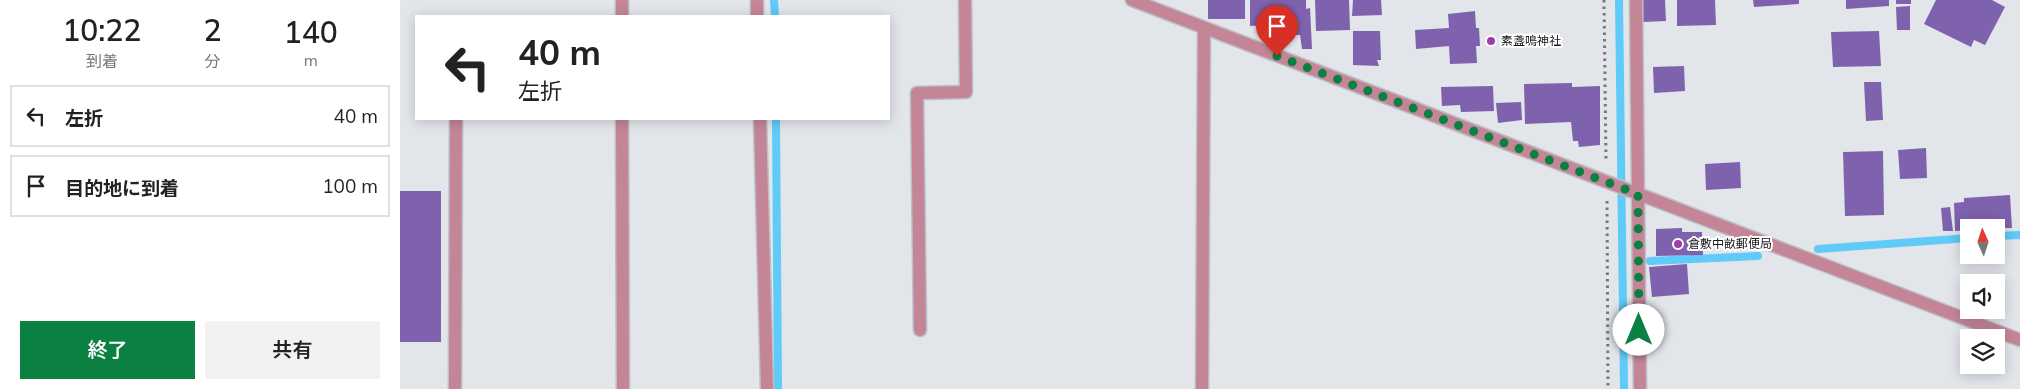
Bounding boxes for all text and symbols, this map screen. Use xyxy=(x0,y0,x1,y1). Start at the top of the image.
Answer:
pin xyxy=(1256,5,1298,56)
text: 10:22 xyxy=(62,11,141,49)
text: 2 xyxy=(204,11,222,49)
icon: arrive xyxy=(1263,12,1291,40)
text: 140 xyxy=(284,13,338,51)
text: 40 m xyxy=(518,30,601,74)
place label: 素盞鳴神社 xyxy=(1501,33,1561,48)
icon: left xyxy=(435,35,500,100)
marker: 素盞鳴神社 xyxy=(1485,35,1497,47)
text: m xyxy=(304,50,318,70)
text: 到着 xyxy=(86,51,118,71)
text: 分 xyxy=(205,51,221,71)
text: 左折 xyxy=(518,77,562,105)
icon: left xyxy=(22,102,50,130)
text: 40 m xyxy=(334,104,378,128)
text: 左折 xyxy=(65,106,103,130)
icon: arrive xyxy=(22,172,50,200)
text: 100 m xyxy=(322,174,378,198)
text: 目的地に到着 xyxy=(65,176,179,200)
north arrow xyxy=(1960,219,2005,264)
map controls xyxy=(1960,219,2005,374)
place label: 倉敷中畝郵便局 xyxy=(1688,236,1772,251)
marker: 倉敷中畝郵便局 xyxy=(1672,238,1684,250)
button: sound xyxy=(1960,274,2005,319)
position arrow xyxy=(1612,303,1664,355)
button: 終了 xyxy=(20,321,195,379)
button: 共有 xyxy=(205,321,380,379)
button: layers xyxy=(1960,329,2005,374)

